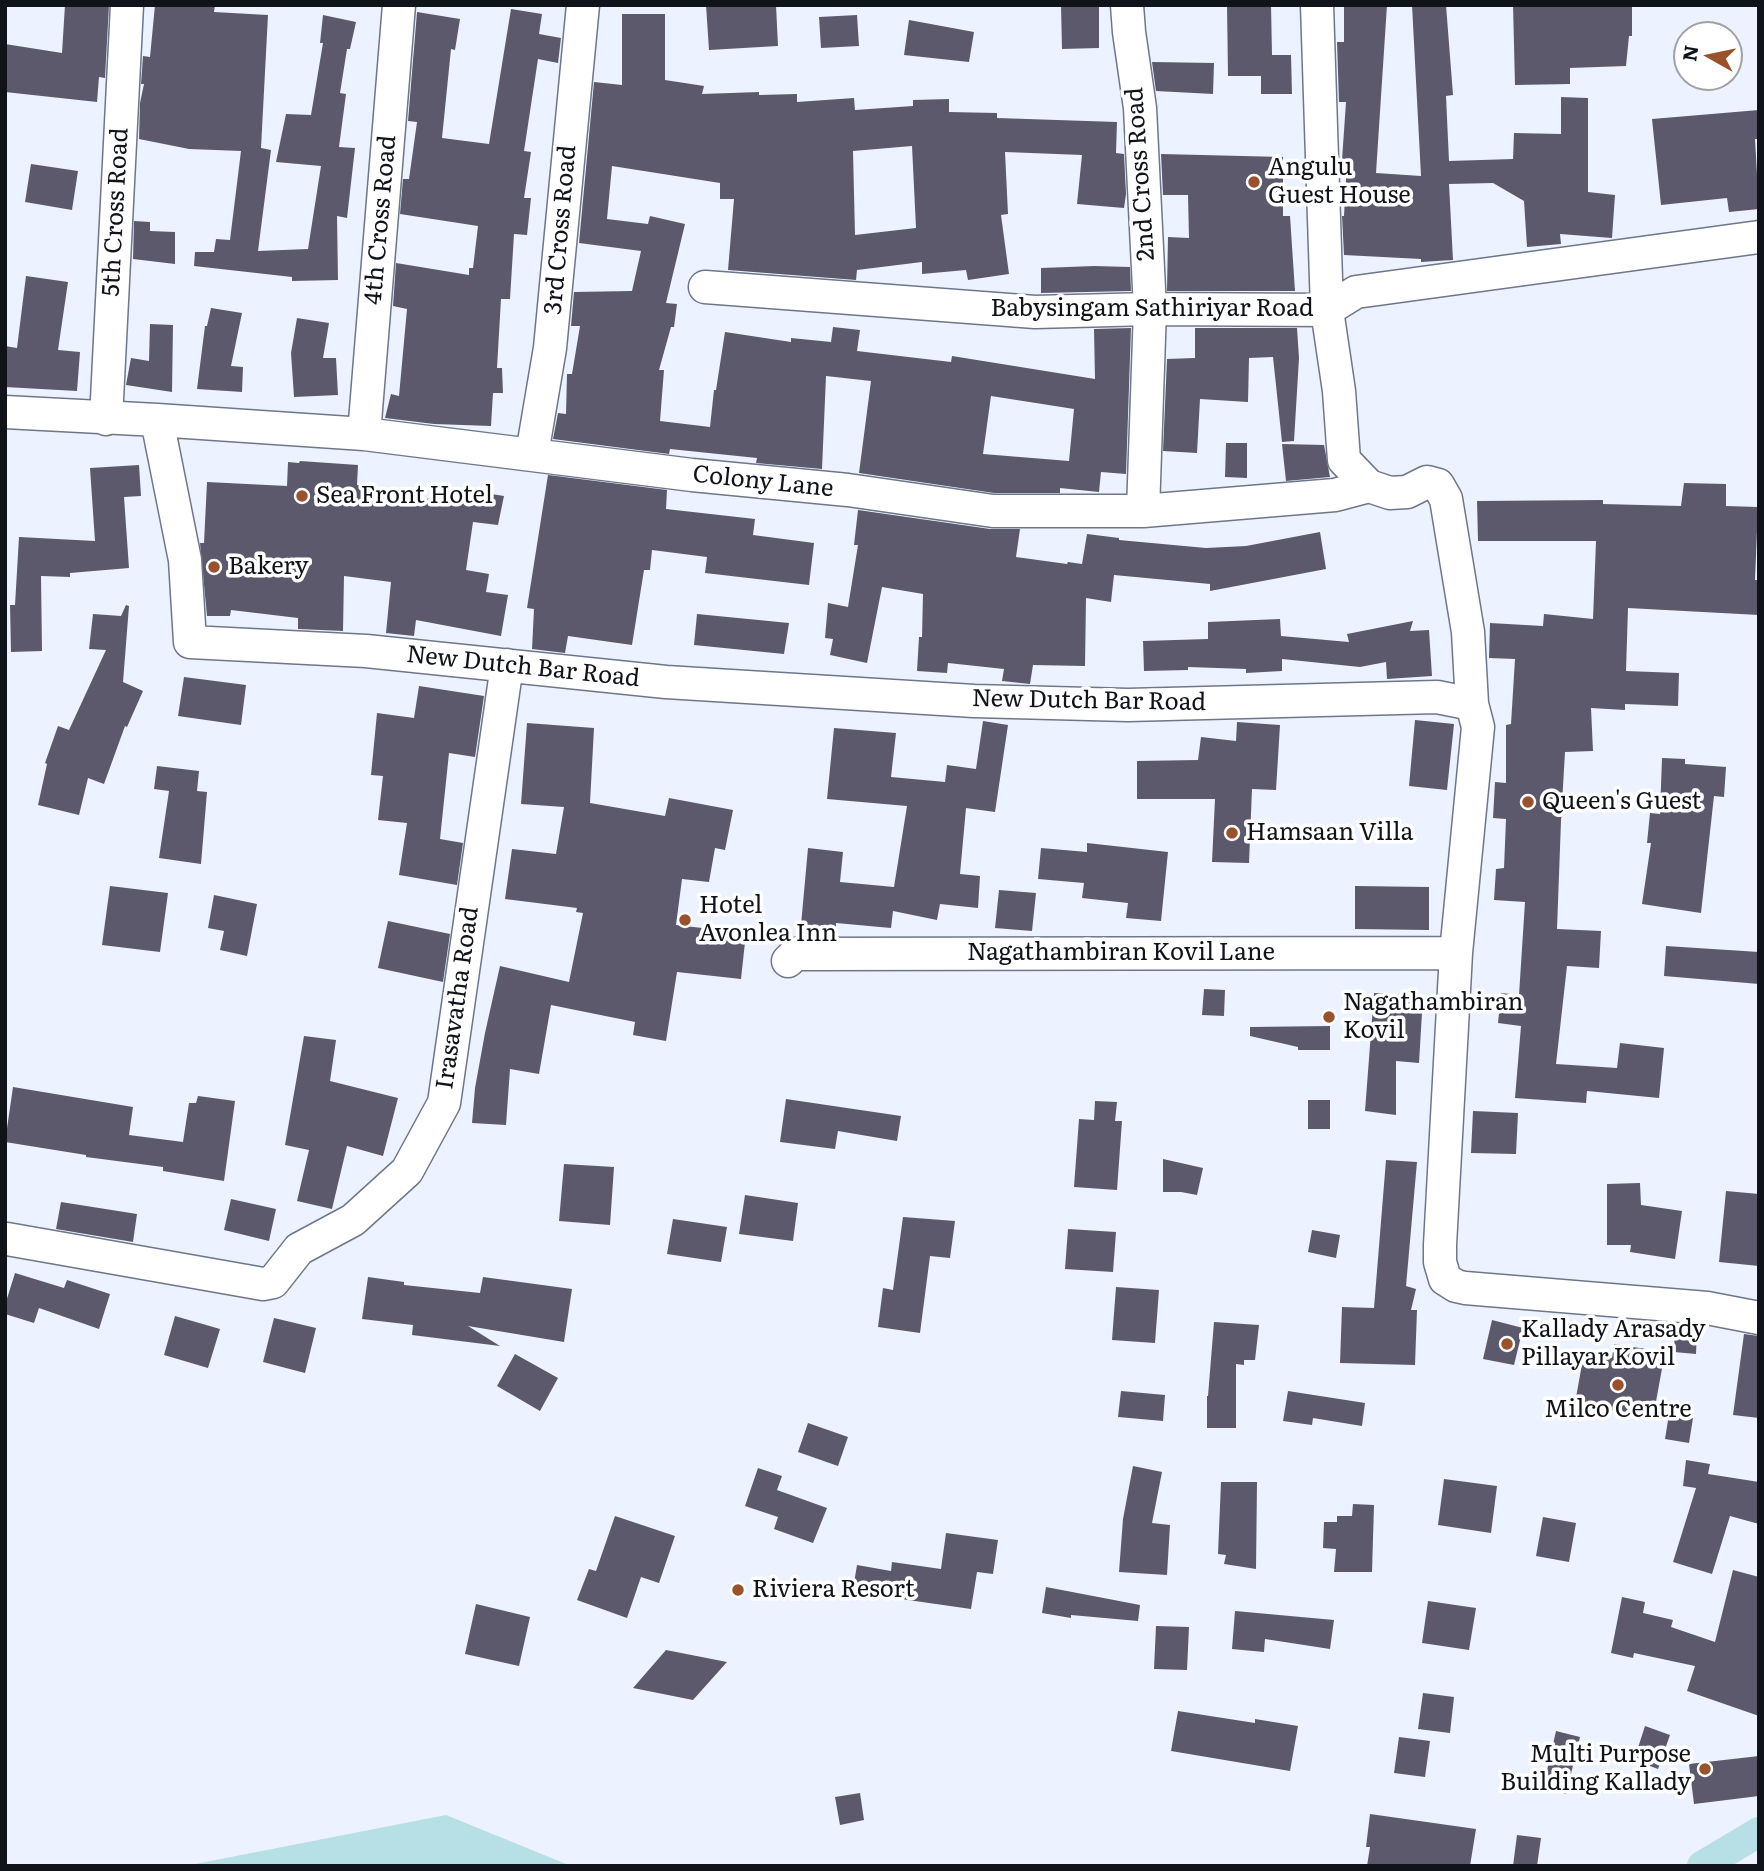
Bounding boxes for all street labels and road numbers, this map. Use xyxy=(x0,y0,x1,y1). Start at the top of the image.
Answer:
street label: 2nd Cross Road xyxy=(1121,86,1161,262)
street label: 5th Cross Road xyxy=(97,127,135,297)
street label: 4th Cross Road xyxy=(359,134,403,306)
street label: 3rd Cross Road xyxy=(539,144,583,316)
street label: Babysingam Sathiriyar Road xyxy=(990,295,1314,323)
street label: Colony Lane xyxy=(691,460,835,504)
street label: New Dutch Bar Road xyxy=(405,640,641,694)
street label: New Dutch Bar Road xyxy=(972,685,1206,717)
street label: Irasavatha Road xyxy=(431,905,485,1091)
street label: Nagathambiran Kovil Lane xyxy=(967,939,1275,967)

